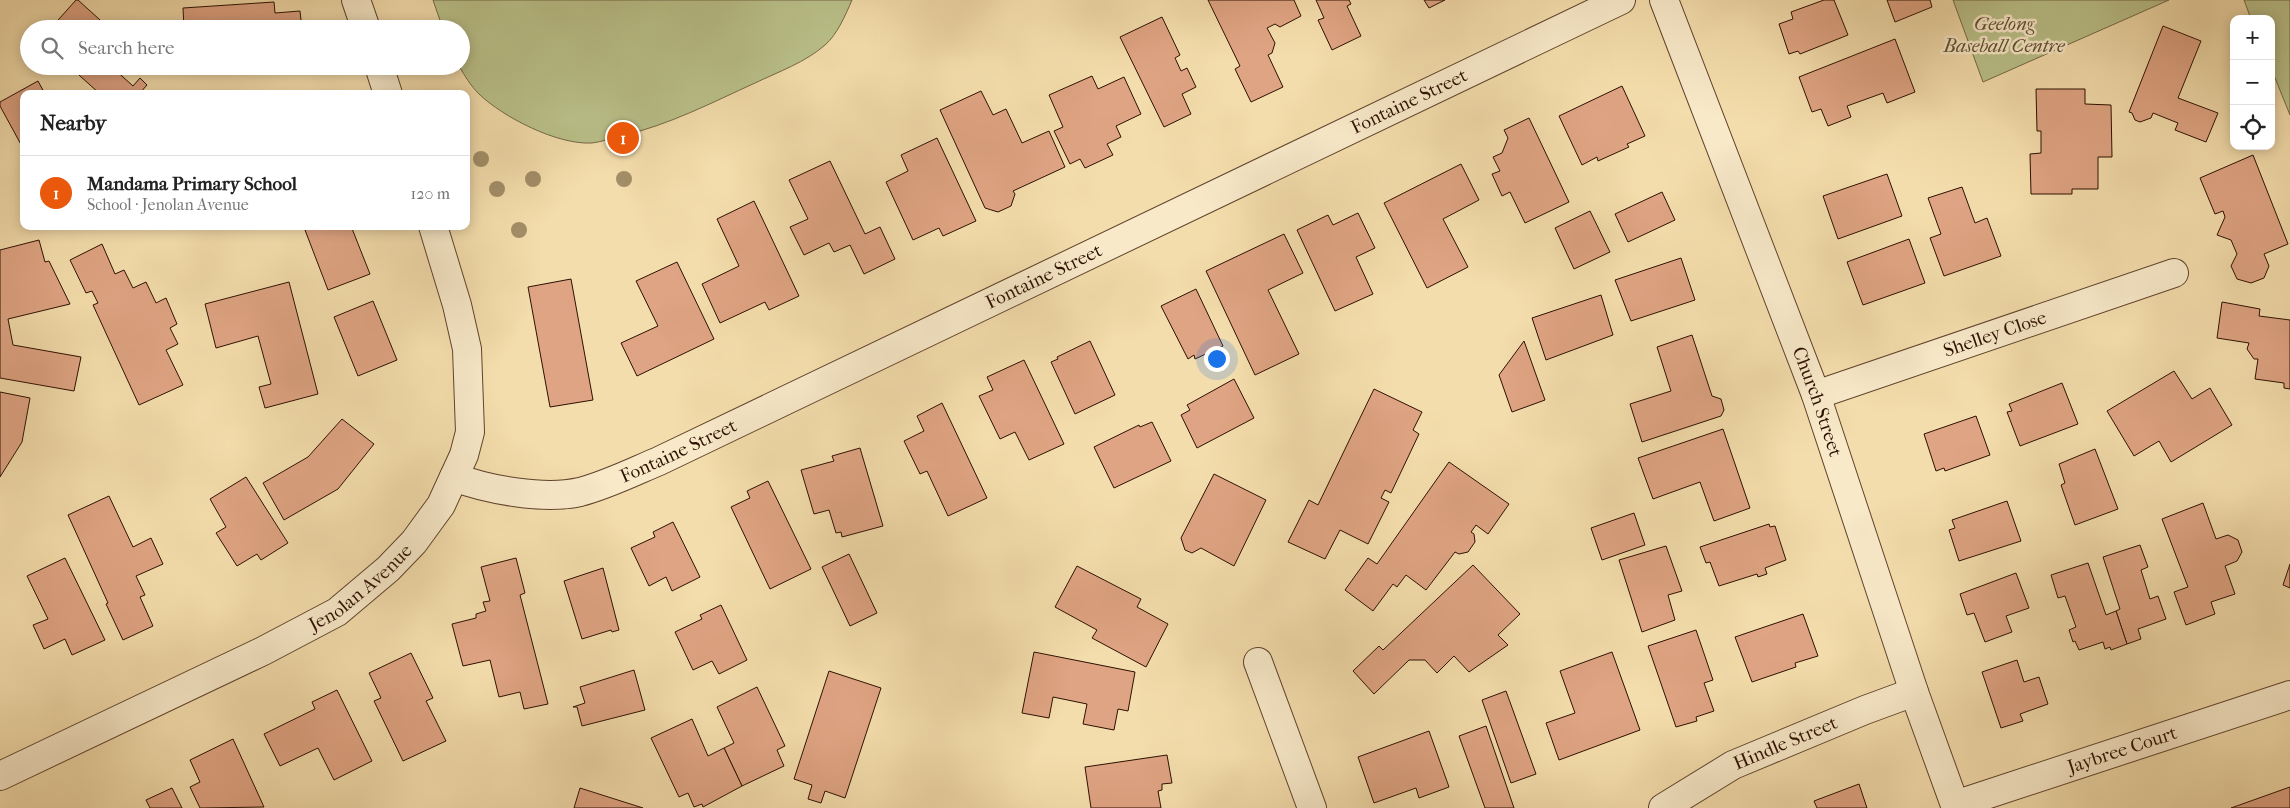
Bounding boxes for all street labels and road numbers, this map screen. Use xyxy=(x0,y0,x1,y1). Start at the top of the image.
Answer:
street label: Fontaine Street xyxy=(1347,64,1471,139)
street label: Fontaine Street xyxy=(982,239,1106,314)
street label: Shelley Close xyxy=(1941,306,2049,362)
street label: Church Street xyxy=(1787,344,1847,460)
street label: Fontaine Street xyxy=(617,414,741,488)
street label: Jenolan Avenue xyxy=(303,540,417,637)
street label: Hindle Street xyxy=(1730,712,1841,775)
street label: Jaybree Court xyxy=(2063,722,2180,779)

